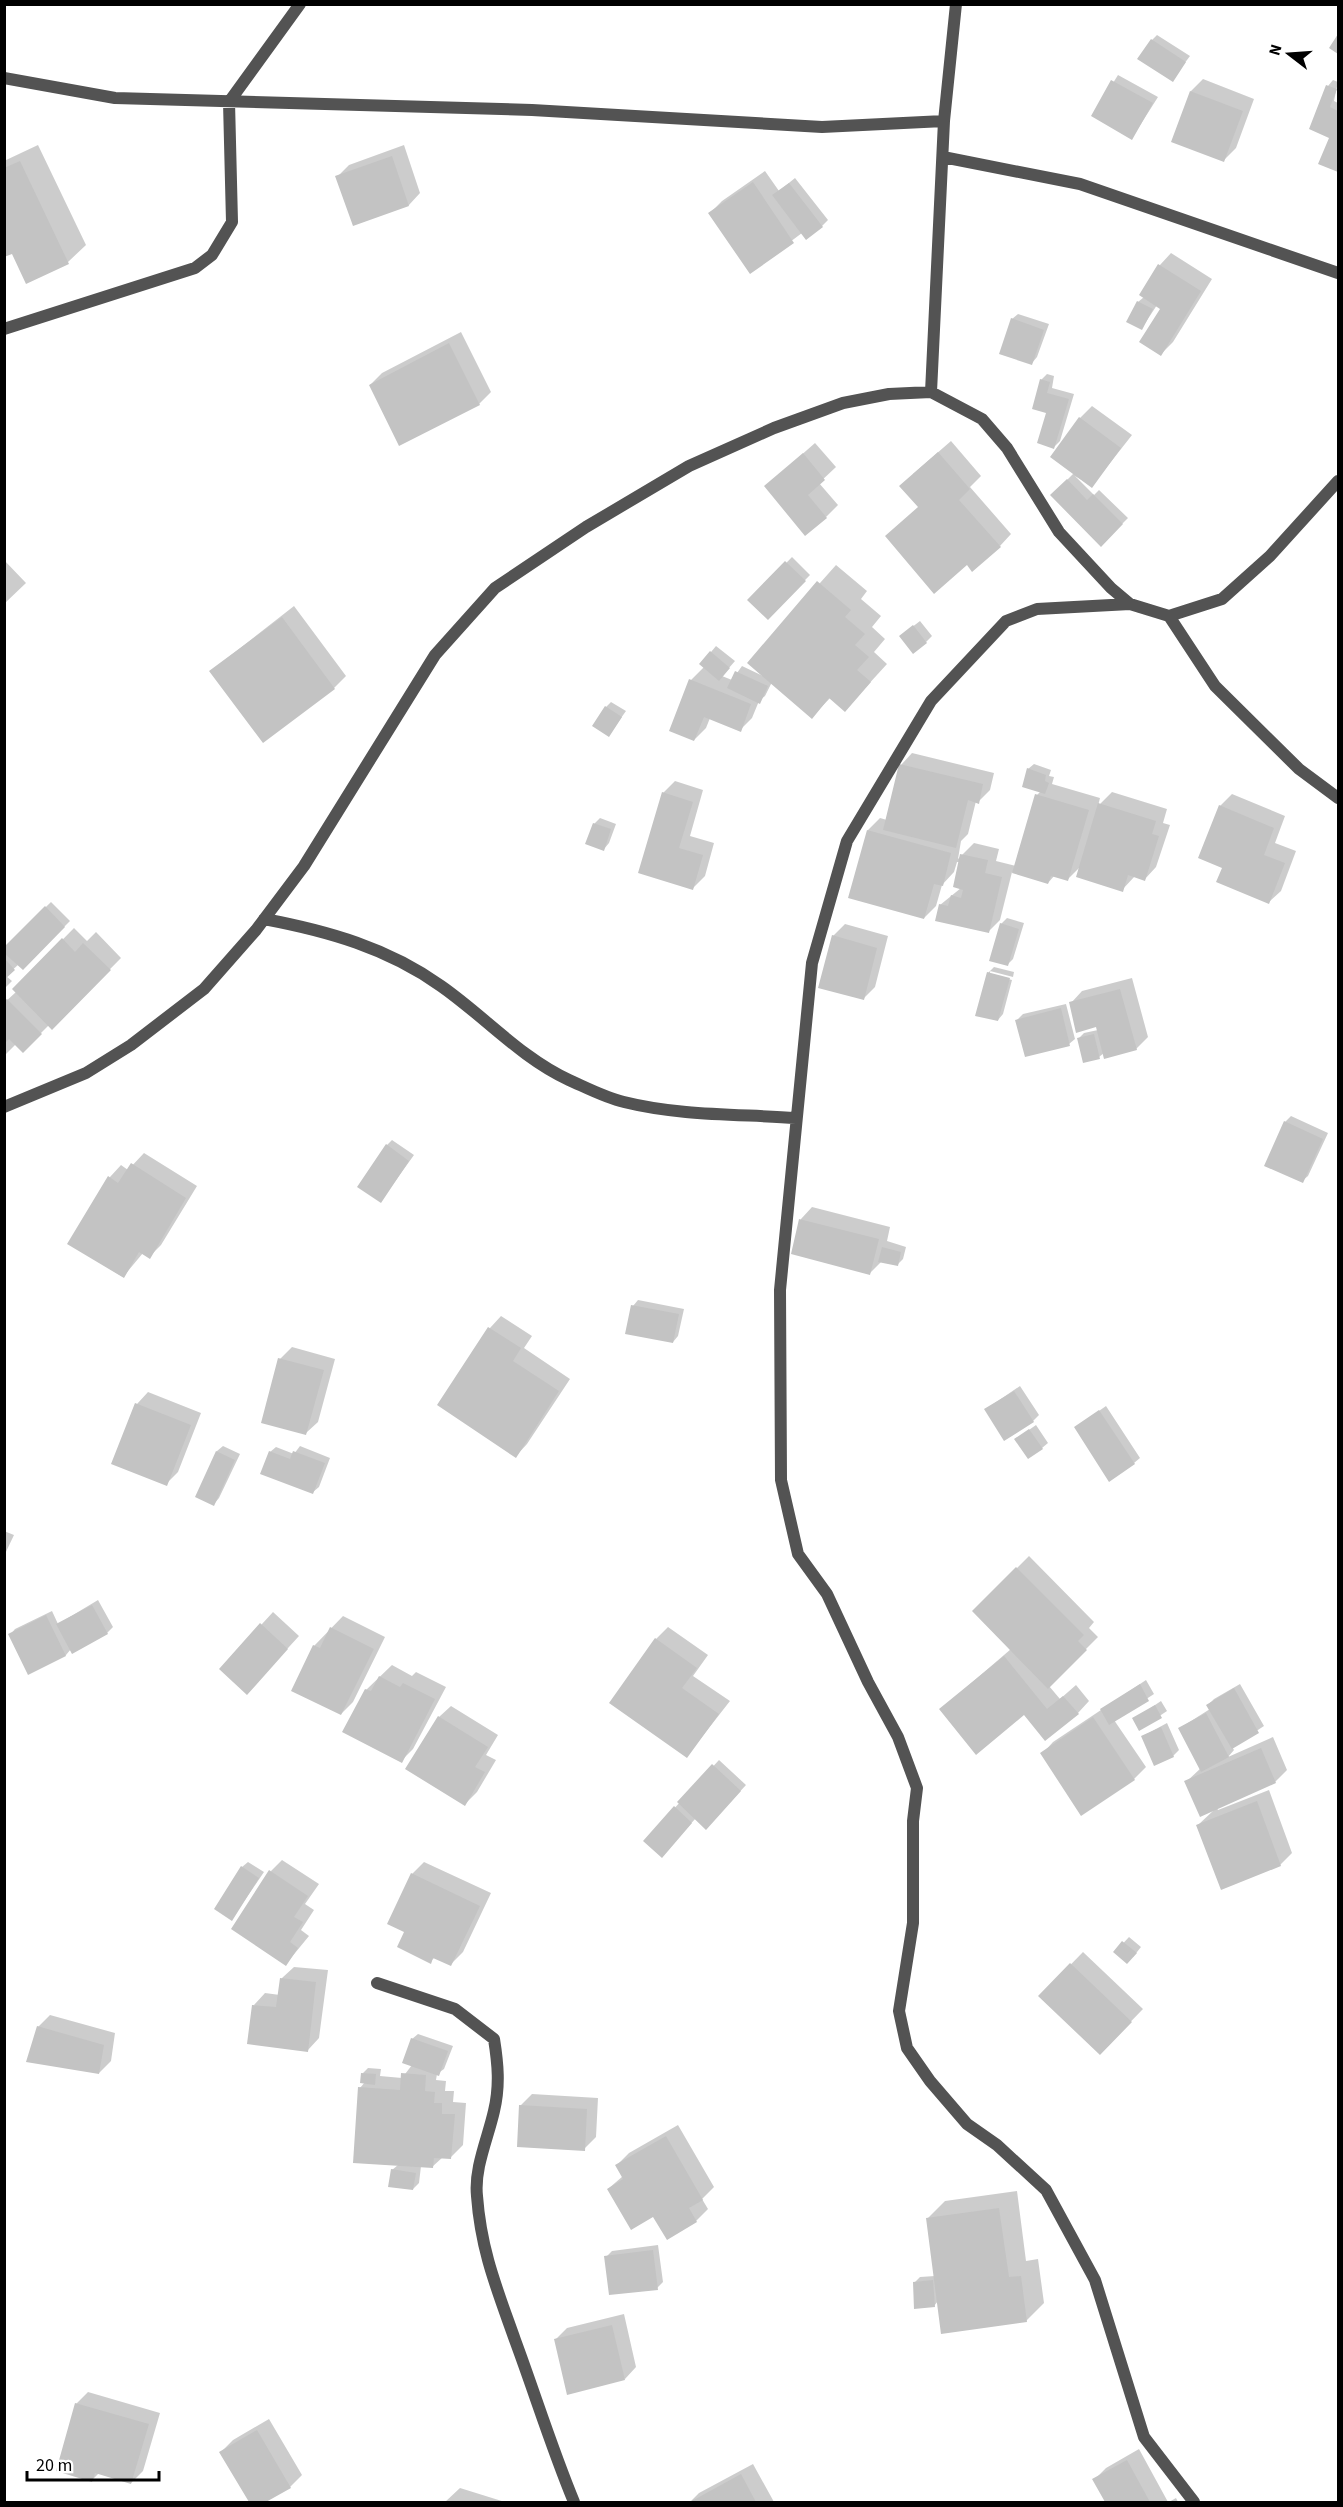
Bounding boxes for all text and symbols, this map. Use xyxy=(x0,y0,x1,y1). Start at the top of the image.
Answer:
north arrow xyxy=(1259,24,1319,84)
text: N xyxy=(1264,42,1288,58)
scale bar xyxy=(27,2444,159,2482)
text: 20 m xyxy=(36,2453,72,2478)

